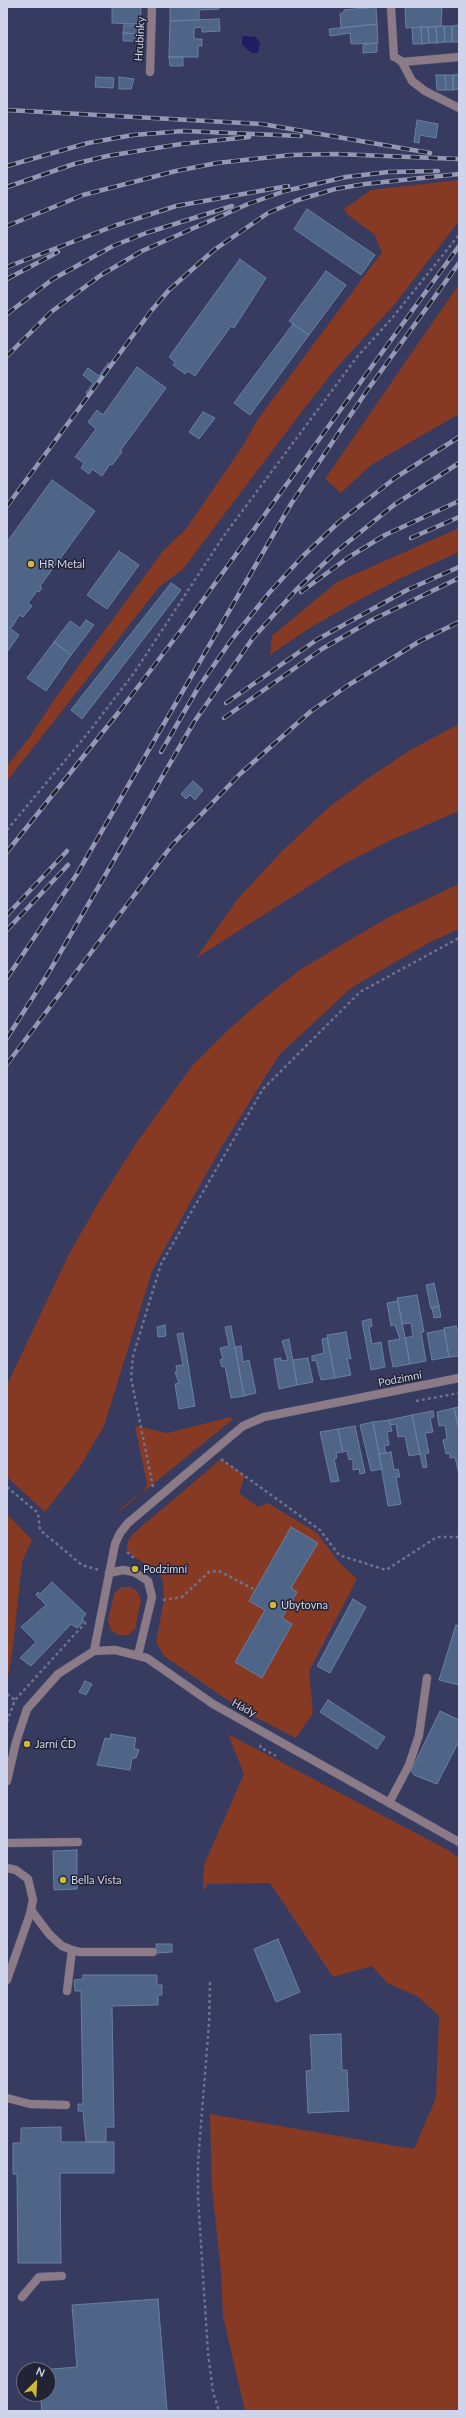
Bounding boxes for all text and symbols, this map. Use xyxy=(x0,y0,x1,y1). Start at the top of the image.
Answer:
street label: Hrubinky xyxy=(132,16,148,62)
place label: HR Metal xyxy=(39,557,85,571)
marker: HR Metal xyxy=(26,559,36,569)
street label: Podzimní xyxy=(377,1368,423,1390)
place label: Podzimní xyxy=(143,1562,187,1576)
marker: Podzimní xyxy=(130,1564,140,1574)
place label: Ubytovna xyxy=(281,1598,328,1612)
marker: Ubytovna xyxy=(268,1600,278,1610)
street label: Hády xyxy=(230,1696,258,1720)
place label: Jarní ČD xyxy=(35,1737,76,1751)
marker: Jarní ČD xyxy=(22,1739,32,1749)
place label: Bella Vista xyxy=(71,1873,122,1887)
marker: Bella Vista xyxy=(58,1875,68,1885)
north arrow xyxy=(16,2362,56,2402)
text: N xyxy=(34,2364,47,2379)

